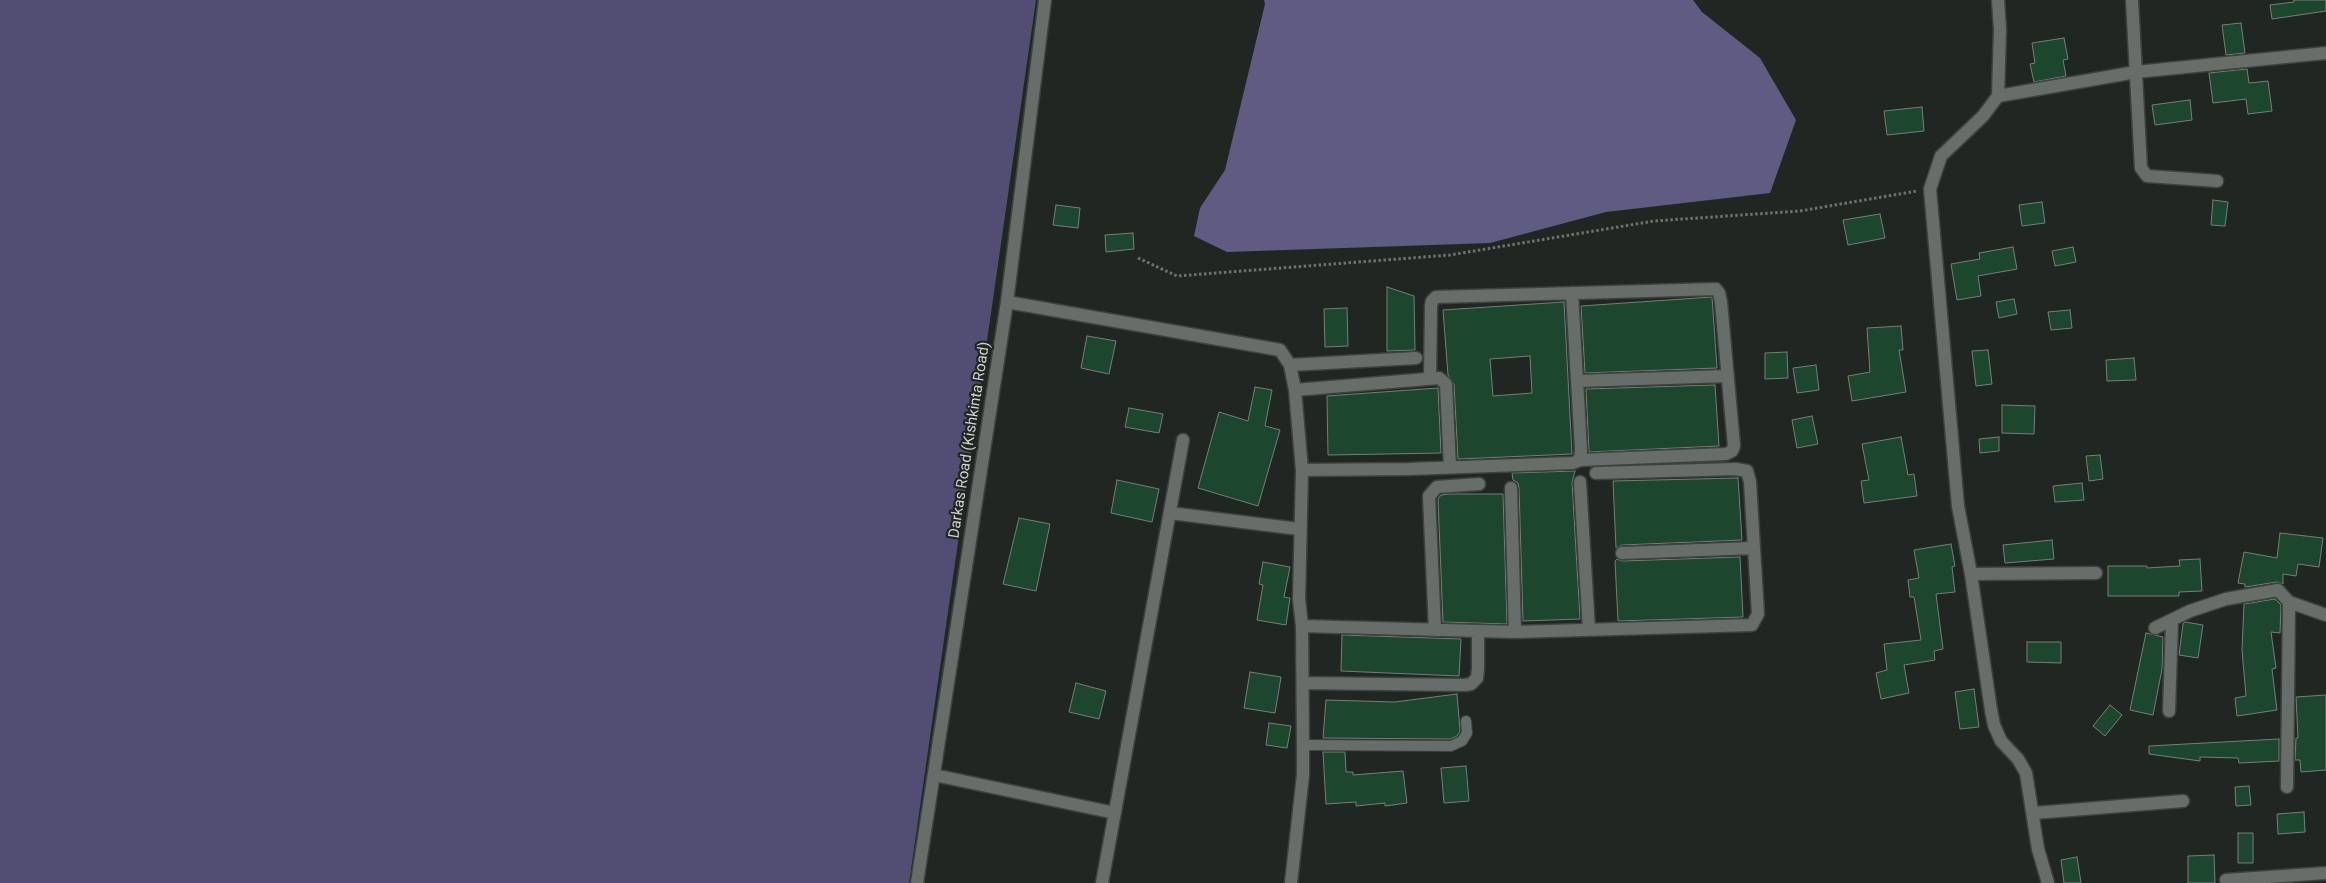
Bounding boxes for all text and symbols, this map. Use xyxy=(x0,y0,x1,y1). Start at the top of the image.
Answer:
street label: Darkas Road (Kishkinta Road) xyxy=(946,341,994,539)

